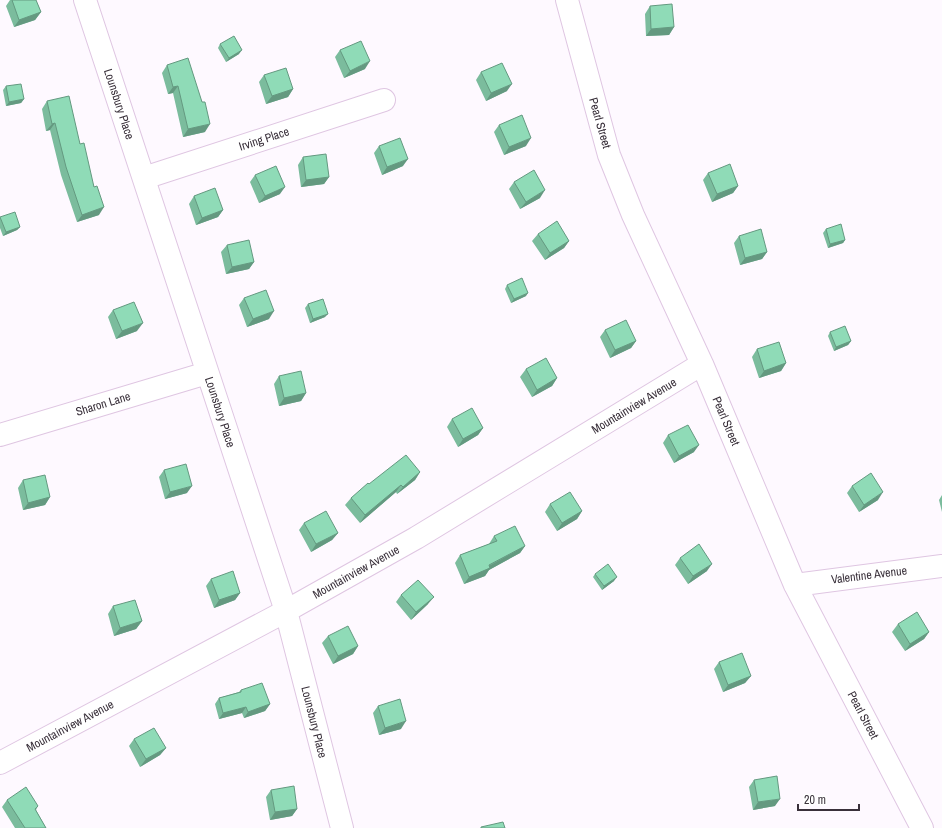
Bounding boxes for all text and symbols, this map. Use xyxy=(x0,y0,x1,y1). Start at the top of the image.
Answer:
street label: Lounsbury Place xyxy=(100,67,138,141)
street label: Pearl Street xyxy=(585,96,615,150)
street label: Irving Place xyxy=(237,123,291,155)
street label: Mountainview Avenue xyxy=(588,374,680,438)
street label: Lounsbury Place xyxy=(201,375,239,449)
street label: Sharon Lane xyxy=(74,388,132,420)
street label: Pearl Street xyxy=(708,394,744,448)
street label: Mountainview Avenue xyxy=(310,542,402,602)
street label: Valentine Avenue xyxy=(830,562,908,588)
street label: Lounsbury Place xyxy=(297,685,331,759)
street label: Pearl Street xyxy=(844,688,882,742)
street label: Mountainview Avenue xyxy=(24,696,116,756)
scale bar xyxy=(798,786,859,812)
text: 20 m xyxy=(804,792,826,808)

